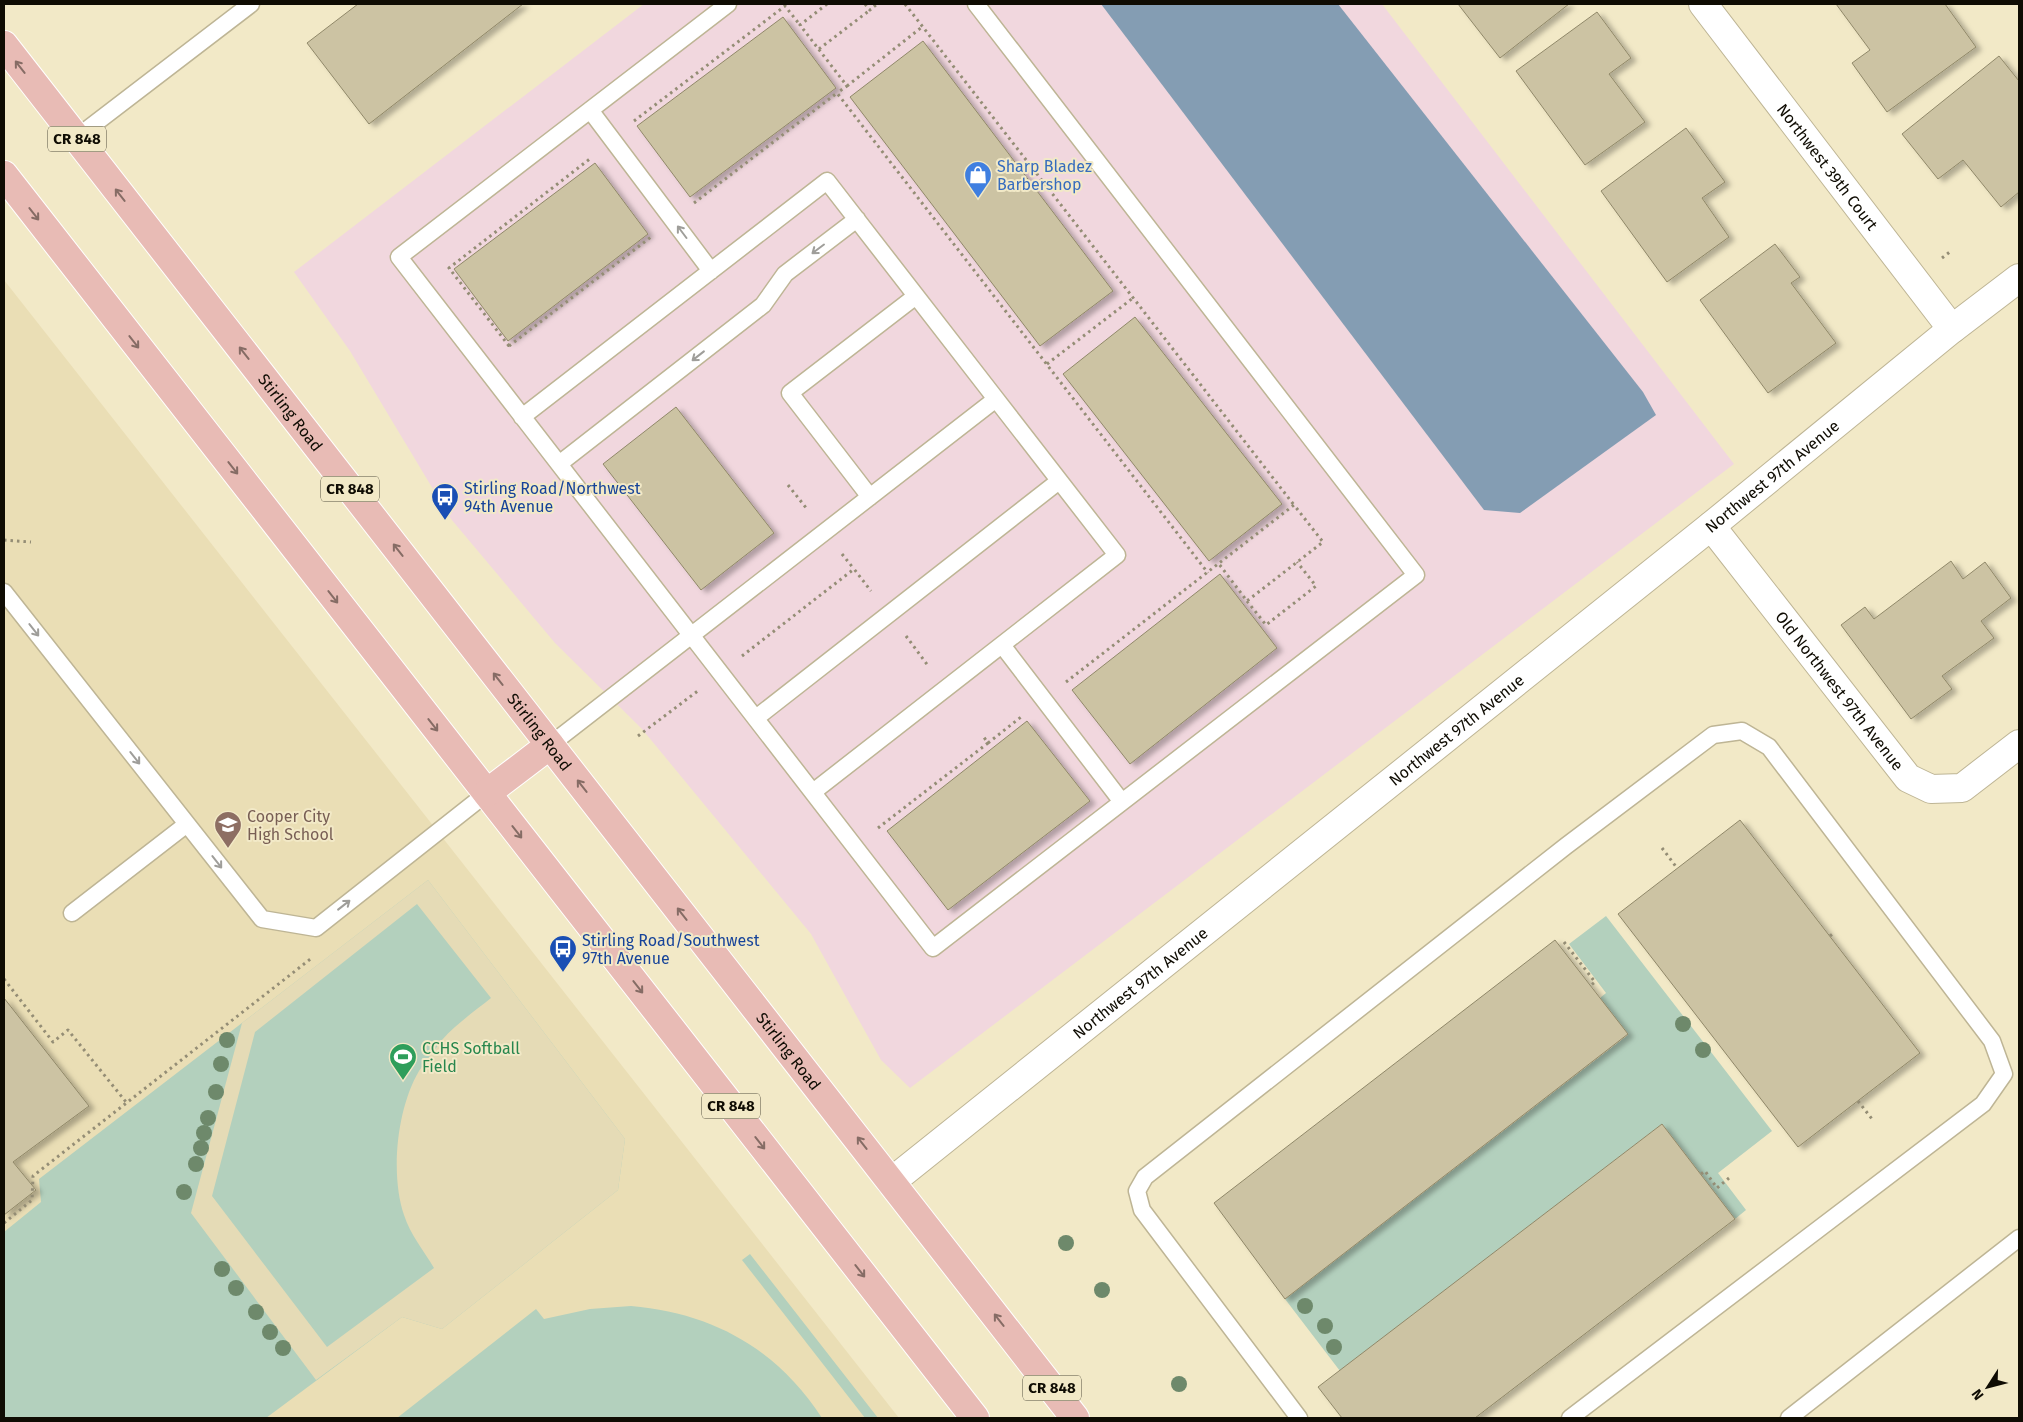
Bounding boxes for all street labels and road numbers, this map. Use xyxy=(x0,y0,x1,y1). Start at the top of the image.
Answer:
street label: Northwest 39th Court xyxy=(1773,100,1882,234)
road number: CR 848 xyxy=(48,126,106,152)
street label: Stirling Road xyxy=(254,370,326,455)
street label: Northwest 97th Avenue xyxy=(1702,416,1843,537)
road number: CR 848 xyxy=(321,476,379,502)
street label: Old Northwest 97th Avenue xyxy=(1771,608,1907,774)
street label: Northwest 97th Avenue xyxy=(1385,670,1528,790)
street label: Stirling Road xyxy=(503,689,576,775)
street label: Northwest 97th Avenue xyxy=(1069,923,1212,1043)
street label: Stirling Road xyxy=(752,1009,825,1094)
road number: CR 848 xyxy=(702,1094,760,1118)
road number: CR 848 xyxy=(1023,1376,1081,1400)

